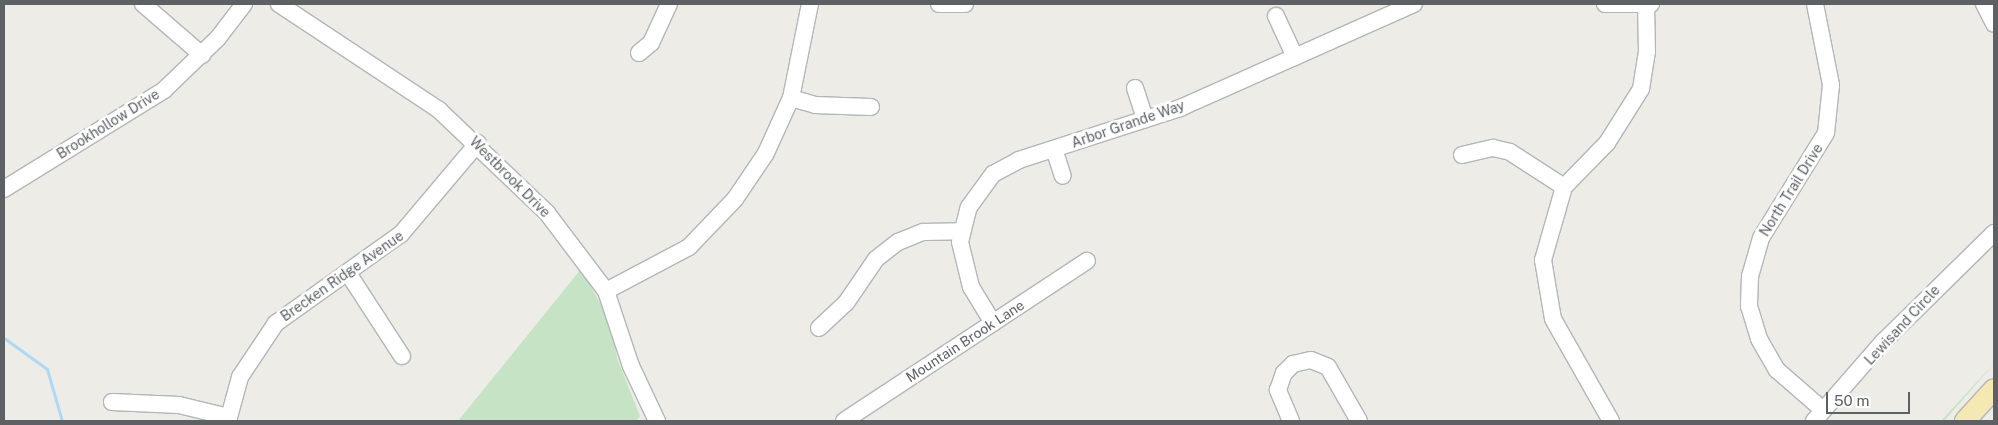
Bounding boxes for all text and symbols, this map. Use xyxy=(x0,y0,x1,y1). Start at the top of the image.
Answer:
street label: Brookhollow Drive xyxy=(54,86,162,162)
street label: Arbor Grande Way xyxy=(1069,97,1187,151)
street label: Westbrook Drive xyxy=(466,133,554,221)
street label: North Trail Drive xyxy=(1756,141,1826,239)
street label: Brecken Ridge Avenue xyxy=(277,227,407,325)
street label: Lewisand Circle xyxy=(1861,282,1943,368)
street label: Mountain Brook Lane xyxy=(903,296,1027,386)
scale bar xyxy=(1828,382,1912,414)
text: 50 m xyxy=(1834,392,1869,409)

